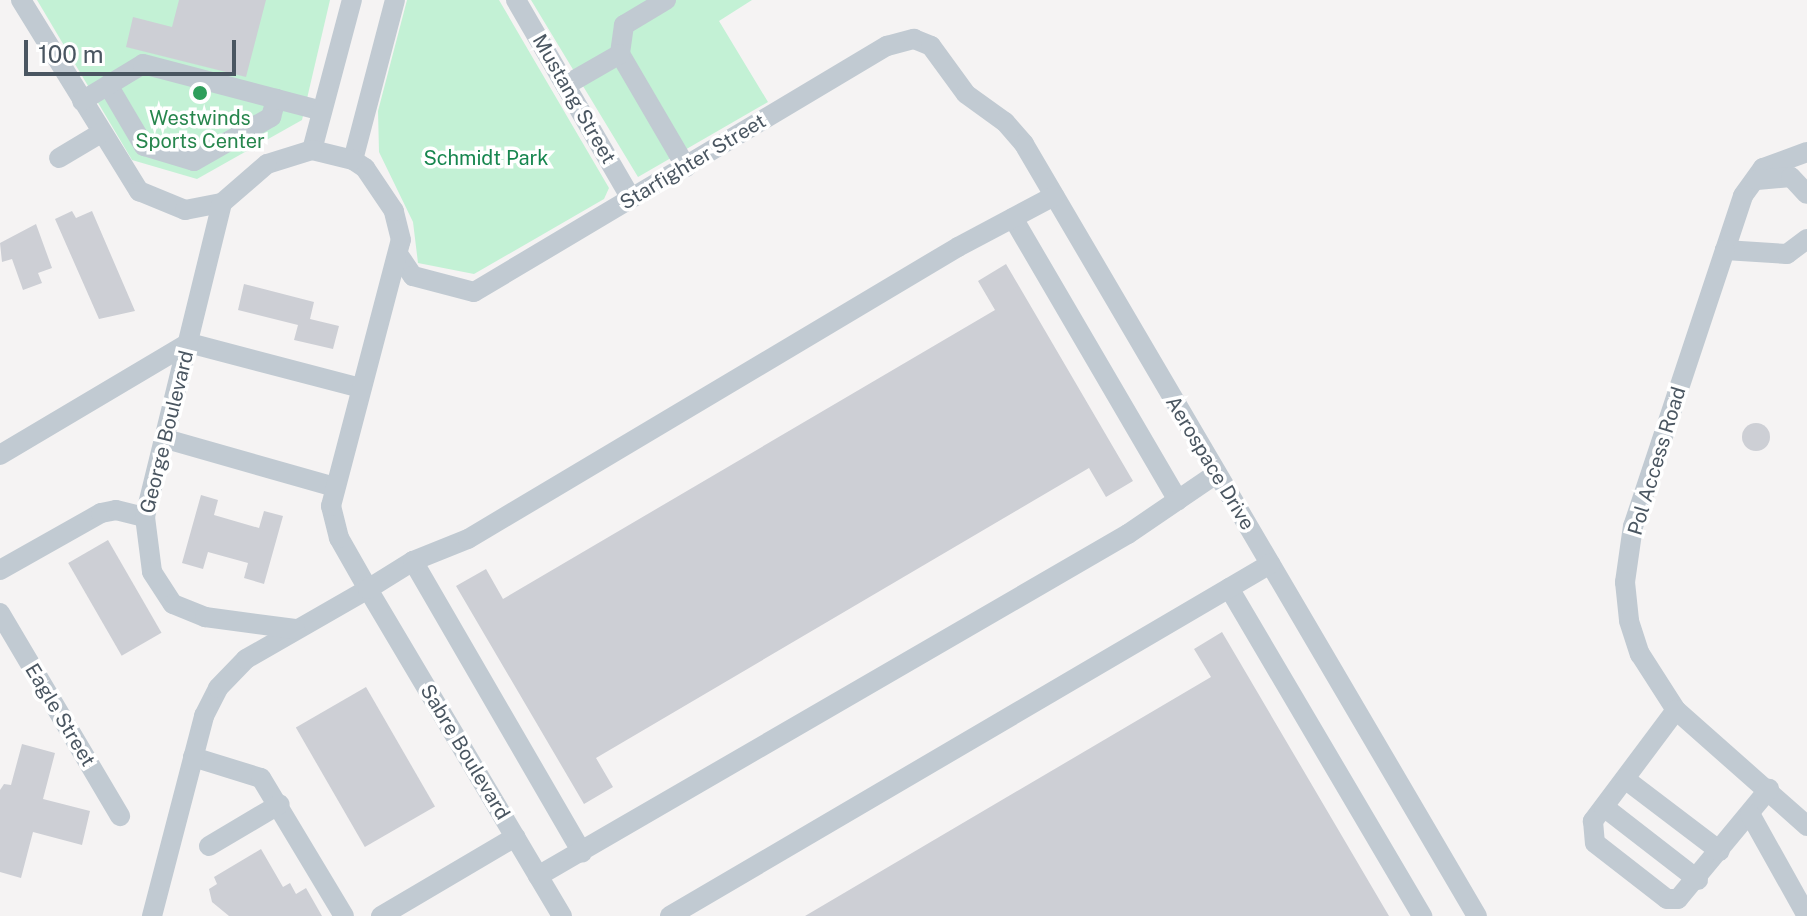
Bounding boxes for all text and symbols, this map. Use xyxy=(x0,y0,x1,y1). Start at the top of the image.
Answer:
scale bar xyxy=(28,24,240,74)
street label: Mustang Street xyxy=(527,30,621,168)
text: 100 m xyxy=(38,40,104,68)
marker: Westwinds Sports Center xyxy=(191,84,209,102)
place label: Westwinds Sports Center xyxy=(135,106,265,153)
street label: Starfighter Street xyxy=(616,109,770,215)
park label: Schmidt Park xyxy=(423,146,549,170)
street label: George Boulevard xyxy=(135,348,199,516)
street label: Pol Access Road xyxy=(1623,384,1691,538)
street label: Aerospace Drive xyxy=(1161,392,1259,534)
street label: Eagle Street xyxy=(20,659,100,771)
street label: Sabre Boulevard xyxy=(415,680,515,824)

